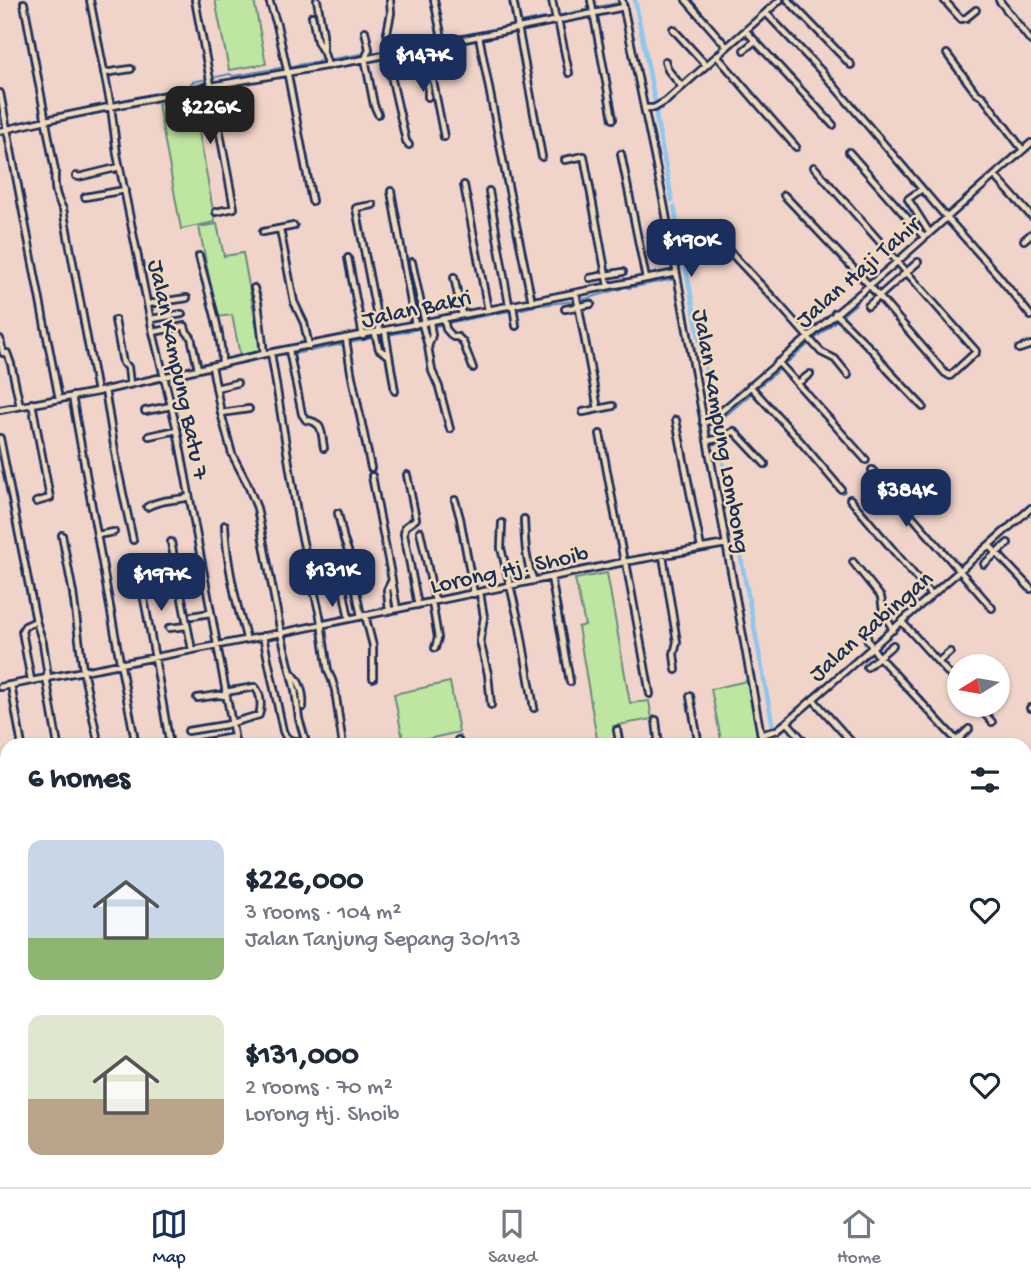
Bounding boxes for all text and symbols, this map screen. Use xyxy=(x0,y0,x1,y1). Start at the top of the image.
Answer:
pin: $147K xyxy=(374,34,472,94)
text: $147K xyxy=(395,43,451,70)
pin: $226K xyxy=(161,86,259,146)
text: $226K xyxy=(181,95,239,122)
street label: Jalan Haji Tahir xyxy=(791,210,929,336)
pin: $190K xyxy=(642,219,740,279)
text: $190K xyxy=(663,228,719,255)
street label: Jalan Kampung Batu 7 xyxy=(139,257,214,483)
street label: Jalan Bakri xyxy=(359,285,474,336)
street label: Jalan Kampung Lombong xyxy=(684,307,755,556)
pin: $384K xyxy=(857,470,955,529)
text: $384K xyxy=(877,478,935,505)
street label: Lorong Hj. Shoib xyxy=(428,540,592,602)
pin: $131K xyxy=(283,550,381,609)
pin: $197K xyxy=(112,554,210,613)
text: $131K xyxy=(305,558,359,585)
text: $197K xyxy=(133,562,189,589)
street label: Jalan Rabingan xyxy=(804,565,941,690)
north arrow xyxy=(947,654,1010,718)
map controls xyxy=(947,654,1010,717)
icon: filters xyxy=(966,761,1004,799)
text: 6 homes xyxy=(28,763,130,798)
text: $226,000 xyxy=(245,865,364,900)
icon: home xyxy=(84,868,168,952)
icon: heart xyxy=(966,891,1004,929)
text: 3 rooms · 104 m² xyxy=(245,900,401,927)
text: Jalan Tanjung Sepang 30/113 xyxy=(245,927,521,954)
text: $131,000 xyxy=(245,1040,359,1075)
icon: home xyxy=(84,1043,168,1127)
icon: heart xyxy=(966,1066,1004,1104)
text: 2 rooms · 70 m² xyxy=(245,1075,393,1102)
text: Lorong Hj. Shoib xyxy=(245,1102,399,1129)
tab: Map xyxy=(150,1205,188,1270)
tab: Saved xyxy=(488,1205,537,1270)
tab: Home xyxy=(837,1205,881,1270)

